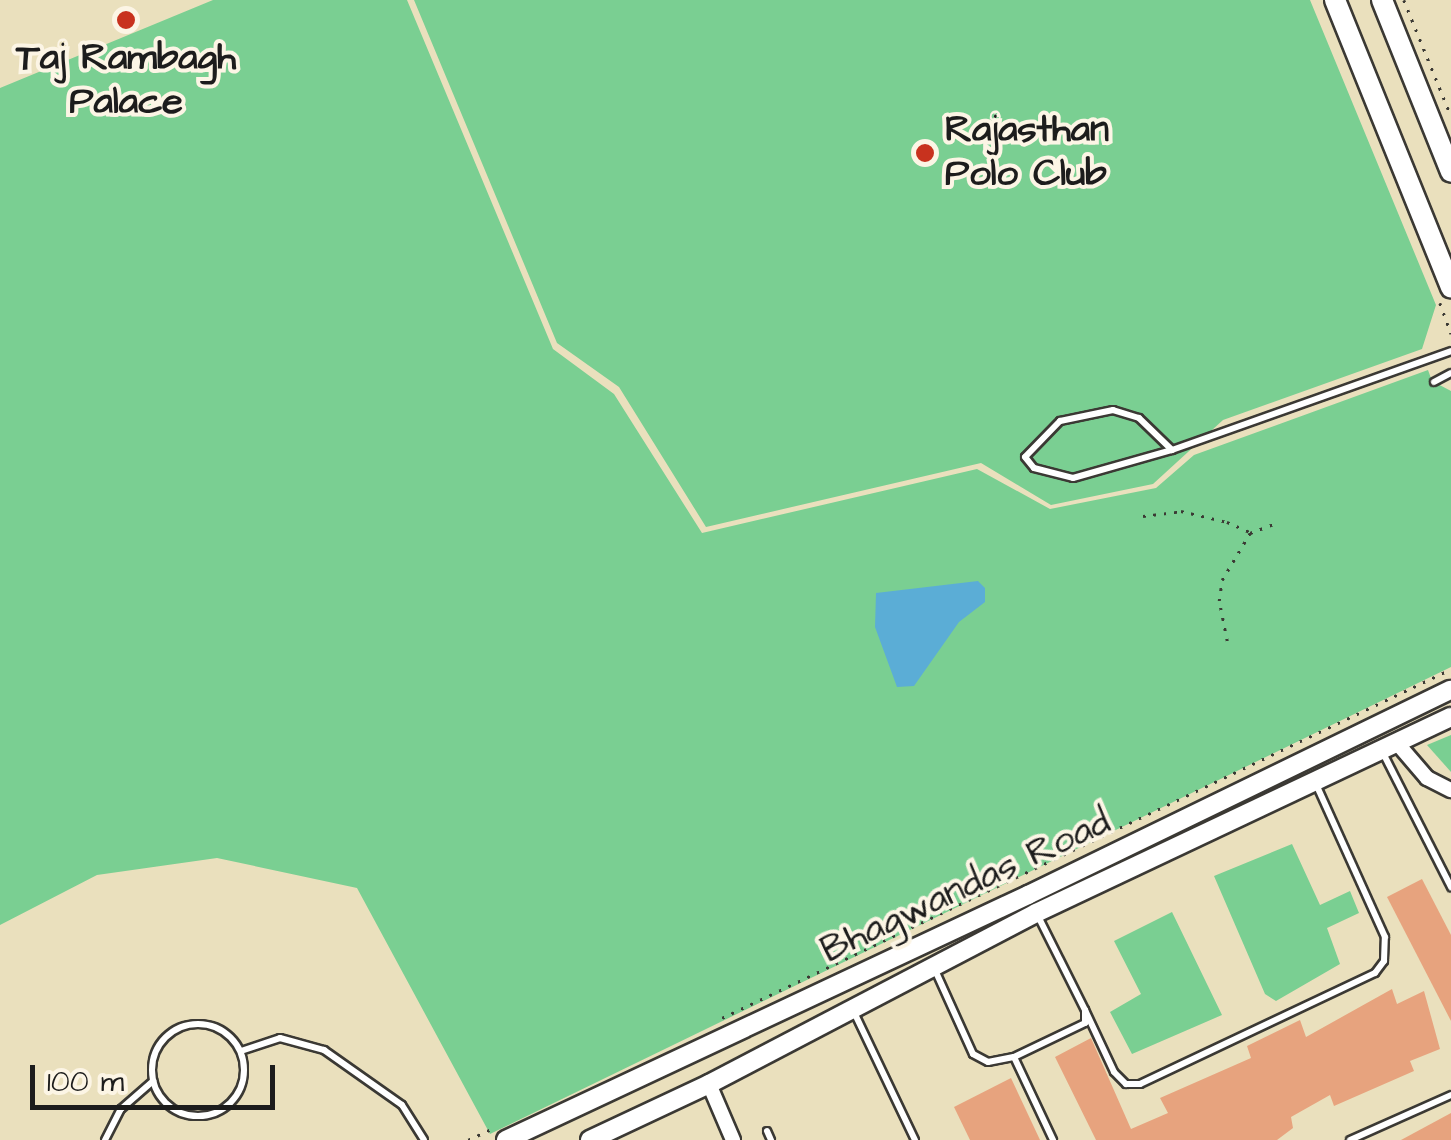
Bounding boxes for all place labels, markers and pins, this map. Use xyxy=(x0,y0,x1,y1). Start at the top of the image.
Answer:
marker: Taj Rambagh Palace xyxy=(115,9,137,31)
place label: Taj Rambagh Palace xyxy=(16,36,236,125)
place label: Rajasthan Polo Club xyxy=(945,108,1109,198)
marker: Rajasthan Polo Club xyxy=(914,142,936,164)

